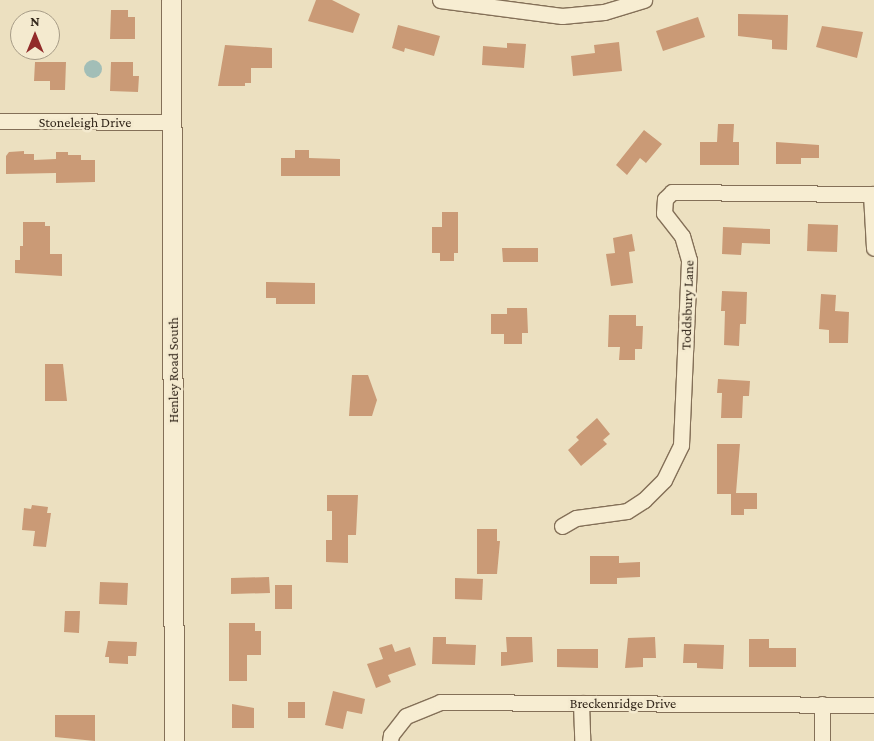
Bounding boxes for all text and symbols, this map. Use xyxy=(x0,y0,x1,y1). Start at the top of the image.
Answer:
north arrow xyxy=(10,10,60,60)
text: N xyxy=(30,13,40,29)
street label: Stoneleigh Drive xyxy=(39,114,131,130)
street label: Toddsbury Lane xyxy=(677,260,697,350)
street label: Henley Road South xyxy=(165,317,181,423)
street label: Breckenridge Drive xyxy=(570,695,676,711)

